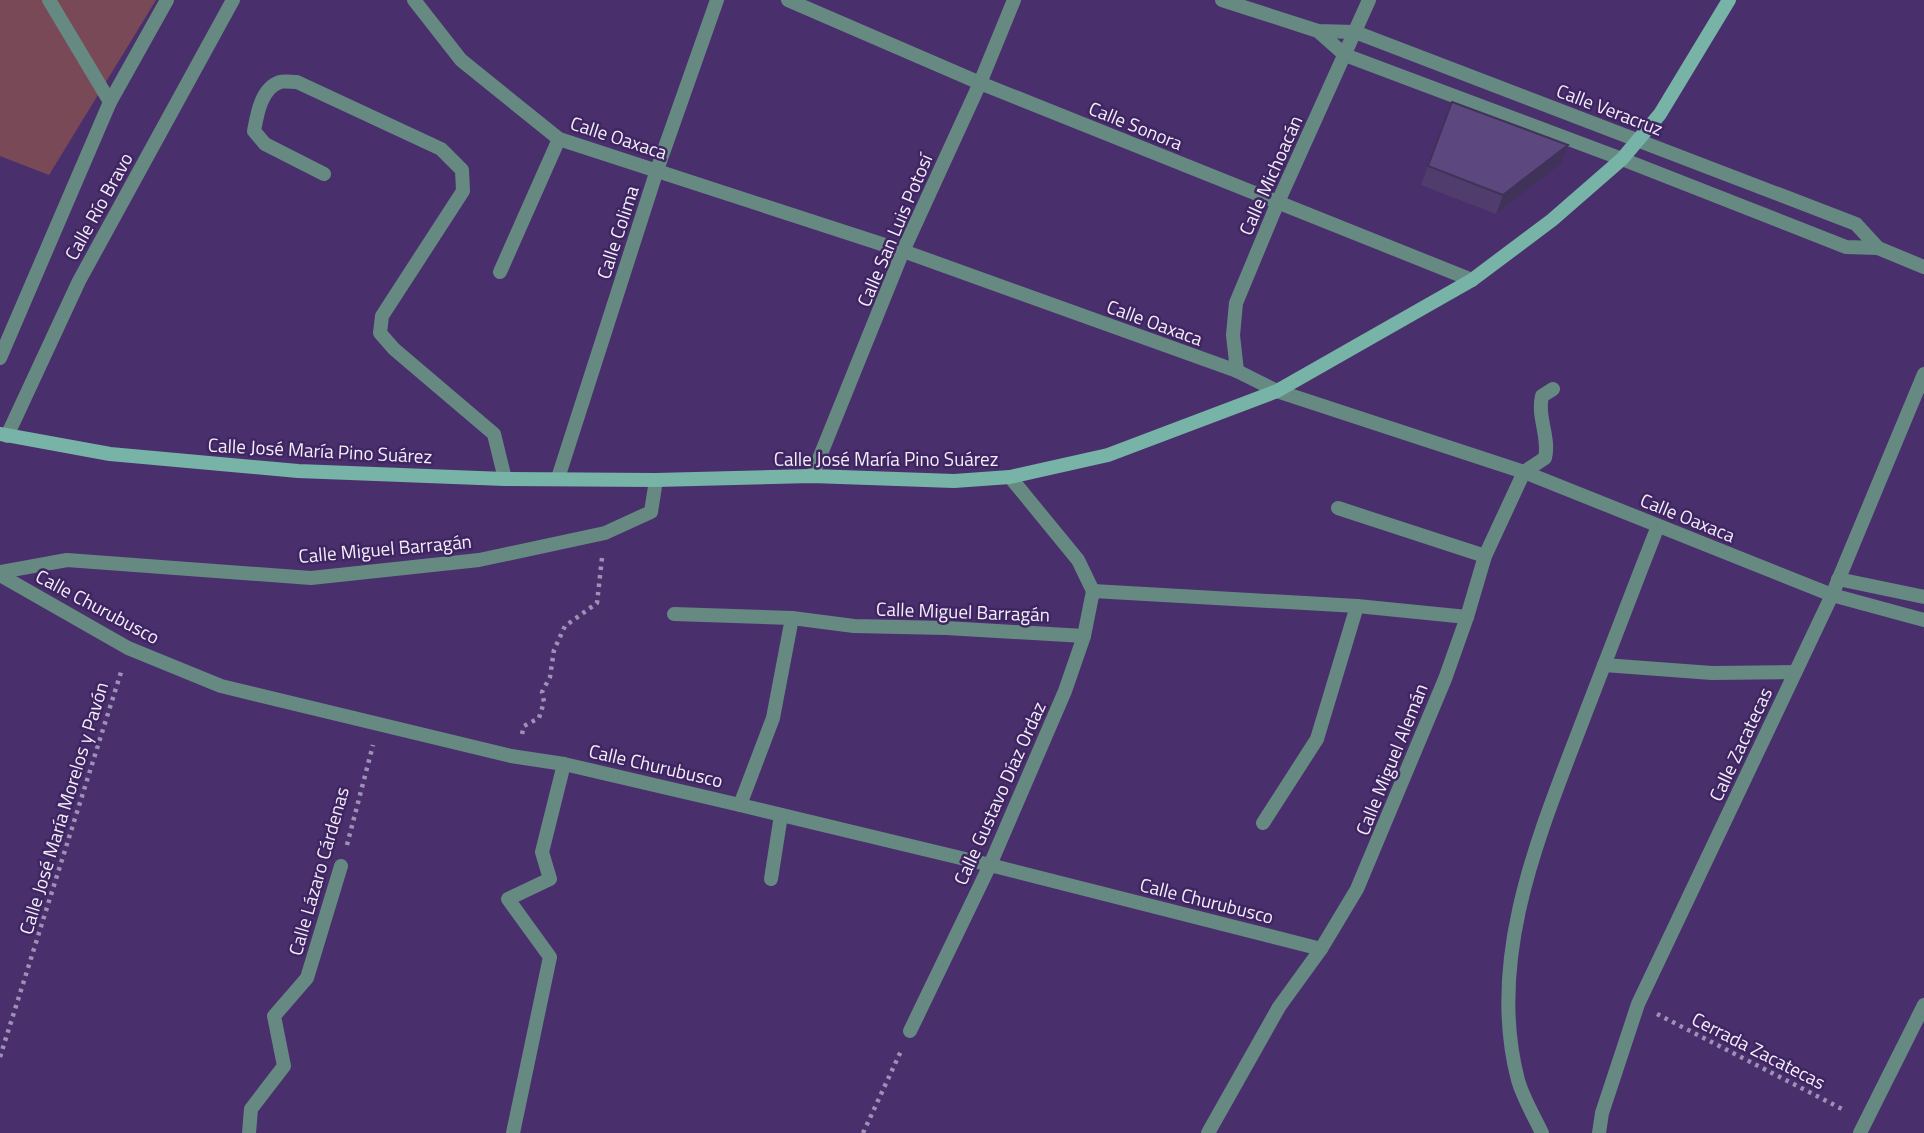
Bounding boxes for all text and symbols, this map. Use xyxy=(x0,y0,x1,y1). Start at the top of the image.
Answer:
street label: Calle Veracruz xyxy=(1552,75,1668,143)
street label: Calle Sonora xyxy=(1085,93,1188,157)
street label: Calle Oaxaca xyxy=(567,108,672,166)
street label: Calle Michoacán xyxy=(1231,110,1309,240)
street label: Calle Río Bravo xyxy=(56,147,140,265)
street label: Calle San Luis Potosí xyxy=(849,147,940,311)
street label: Calle Colima xyxy=(588,181,646,282)
street label: Calle Oaxaca xyxy=(1103,291,1208,353)
street label: Calle José María Pino Suárez xyxy=(207,430,433,470)
street label: Calle José María Pino Suárez xyxy=(774,444,998,473)
street label: Calle Oaxaca xyxy=(1636,485,1740,549)
street label: Calle Miguel Barragán xyxy=(297,526,473,570)
street label: Calle Churubusco xyxy=(31,561,165,651)
street label: Calle Miguel Barragán xyxy=(876,593,1050,629)
street label: Calle José María Morelos y Pavón xyxy=(11,678,115,938)
street label: Calle Miguel Alemán xyxy=(1347,679,1435,839)
street label: Calle Zacatecas xyxy=(1701,682,1779,806)
street label: Calle Gustavo Díaz Ordaz xyxy=(945,697,1053,889)
street label: Calle Churubusco xyxy=(586,735,726,795)
street label: Calle Lázaro Cárdenas xyxy=(280,783,356,959)
street label: Calle Churubusco xyxy=(1137,869,1277,931)
street label: Cerrada Zacatecas xyxy=(1687,1004,1831,1096)

